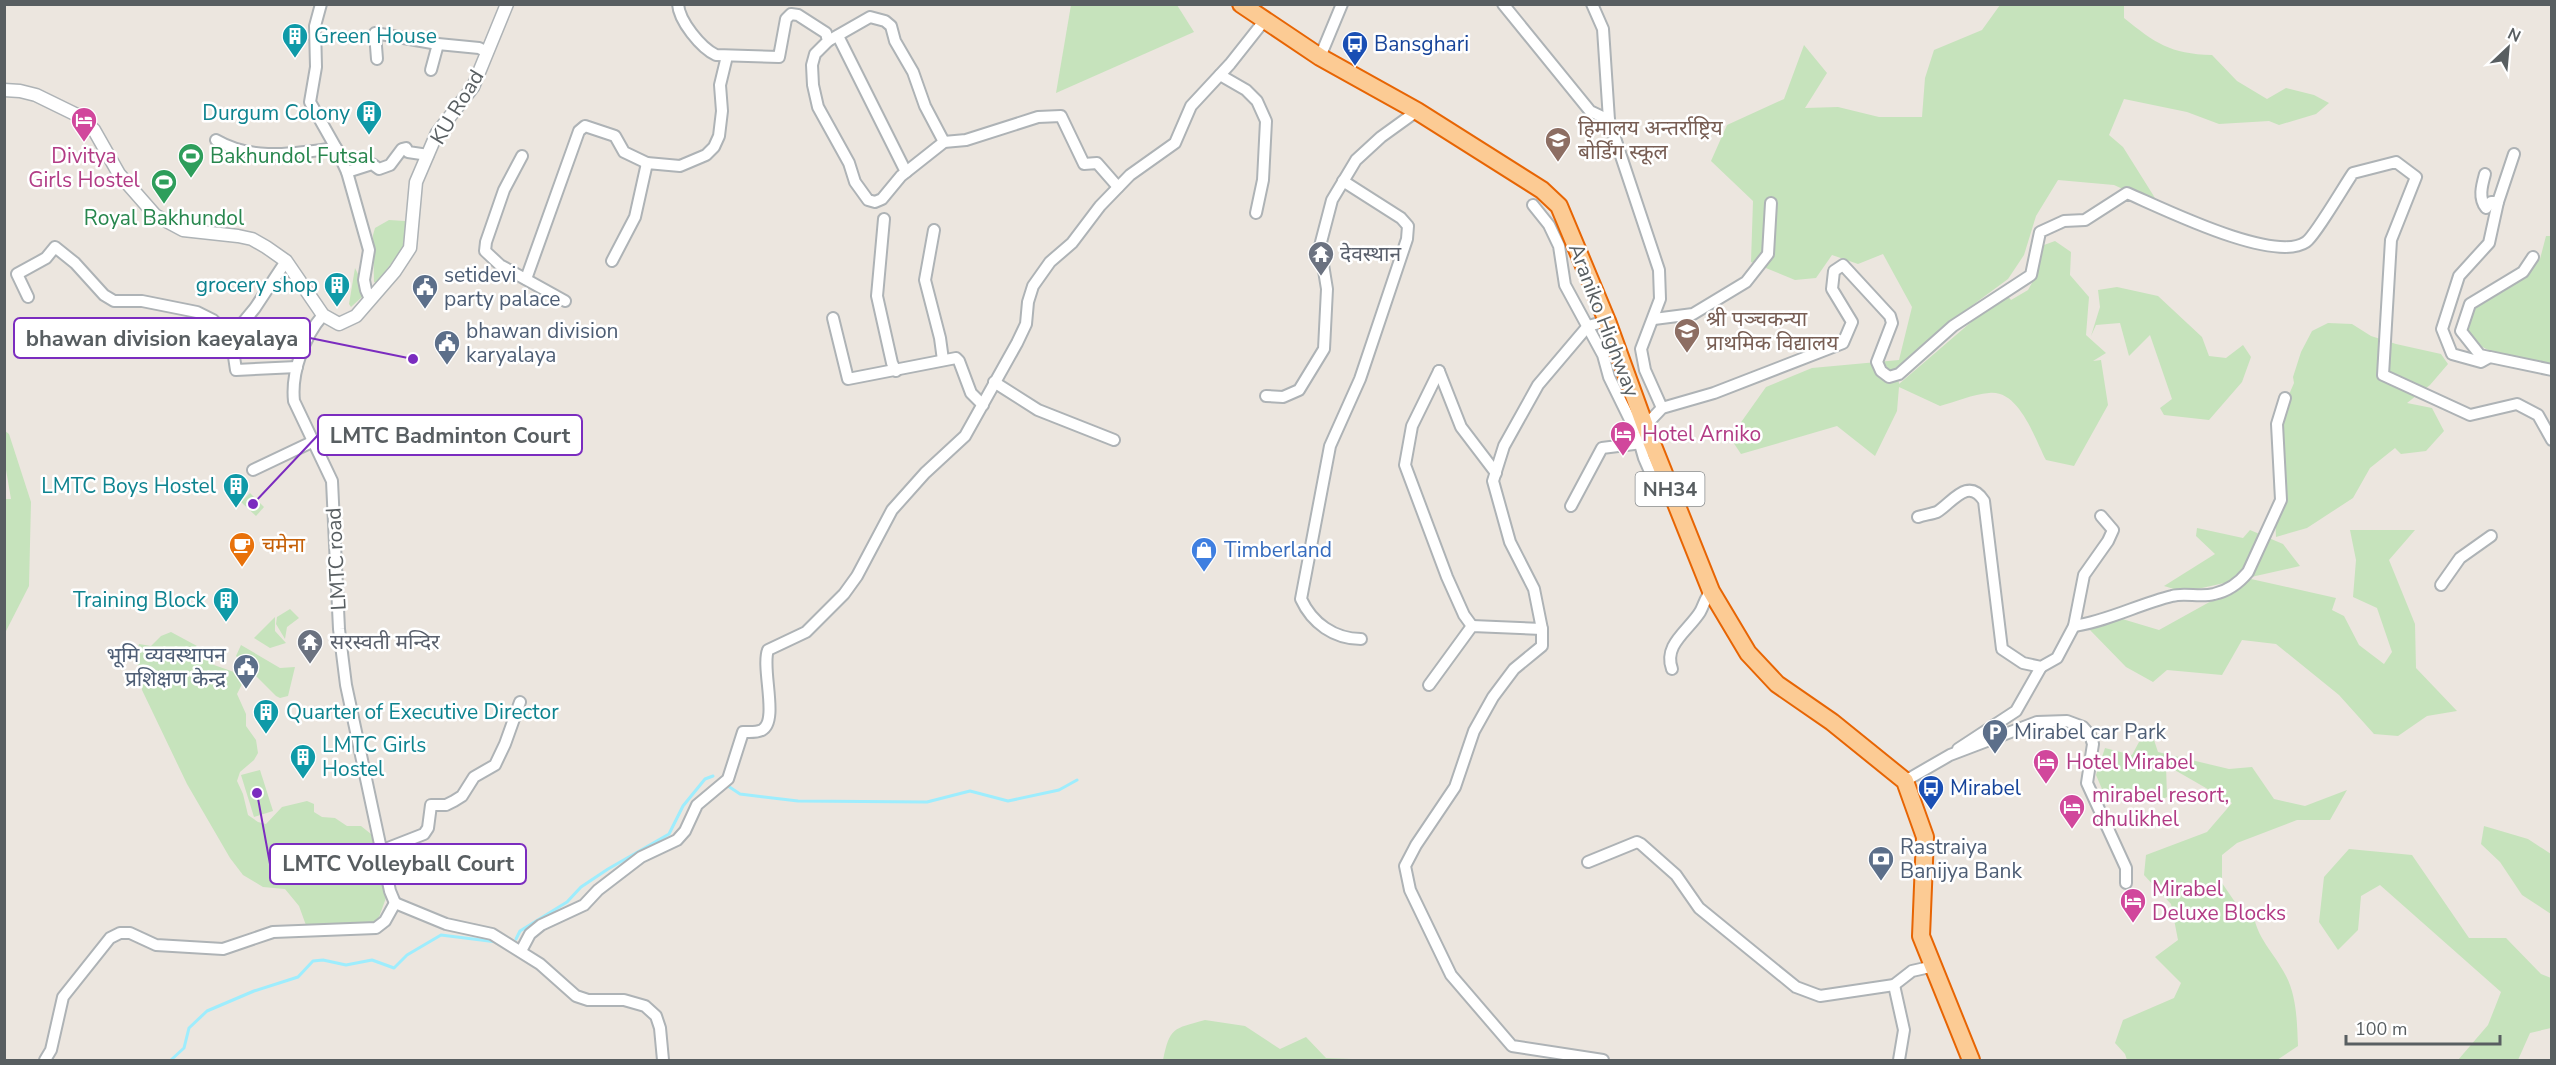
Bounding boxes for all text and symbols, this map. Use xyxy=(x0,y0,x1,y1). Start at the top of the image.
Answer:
north arrow xyxy=(2478,18,2538,78)
building icon: Green House xyxy=(280,21,310,59)
place label: Green House xyxy=(314,22,437,50)
text: N xyxy=(2504,23,2524,48)
bus stop icon: Bansghari xyxy=(1340,29,1370,67)
place label: Bansghari xyxy=(1374,30,1469,58)
street label: KU Road xyxy=(424,64,490,150)
building icon: Durgum Colony xyxy=(354,98,384,136)
place label: Durgum Colony xyxy=(202,99,350,127)
hotel icon: Divitya Girls Hostel xyxy=(69,105,99,143)
place label: हिमालय अन्तर्राष्ट्रिय बोर्डिंग स्कूल xyxy=(1578,114,1724,166)
school or university icon: हिमालय अन्तर्राष्ट्रिय बोर्डिंग स्कूल xyxy=(1543,125,1573,163)
sports icon: Bakhundol Futsal xyxy=(176,141,206,179)
place label: Divitya Girls Hostel xyxy=(28,142,141,194)
place label: Bakhundol Futsal xyxy=(210,142,376,170)
sports icon: Royal Bakhundol xyxy=(149,167,179,205)
place label: Royal Bakhundol xyxy=(84,204,245,232)
temple icon: देवस्थान xyxy=(1306,239,1336,277)
street label: Araniko Highway xyxy=(1562,239,1646,401)
place label: देवस्थान xyxy=(1340,240,1401,268)
place label: setidevi party palace xyxy=(444,261,561,313)
building icon: grocery shop xyxy=(322,270,352,308)
place label: grocery shop xyxy=(196,271,318,299)
public building icon: setidevi party palace xyxy=(410,272,440,310)
place label: श्री पञ्चकन्या प्राथमिक विद्यालय xyxy=(1706,305,1839,357)
school or university icon: श्री पञ्चकन्या प्राथमिक विद्यालय xyxy=(1672,316,1702,354)
place label: bhawan division karyalaya xyxy=(466,317,618,369)
callout: bhawan division kaeyalaya xyxy=(14,318,310,358)
text: bhawan division kaeyalaya xyxy=(26,324,298,354)
public building icon: bhawan division karyalaya xyxy=(432,328,462,366)
callout: LMTC Badminton Court xyxy=(318,415,582,455)
hotel icon: Hotel Arniko xyxy=(1608,419,1638,457)
place label: Hotel Arniko xyxy=(1642,420,1761,448)
text: LMTC Badminton Court xyxy=(330,421,571,451)
building icon: LMTC Boys Hostel xyxy=(221,471,251,509)
place label: LMTC Boys Hostel xyxy=(41,472,217,500)
road number: NH34 xyxy=(1636,472,1704,506)
street label: LMTC road xyxy=(319,507,353,611)
cafe icon: चमेना xyxy=(227,530,257,568)
place label: चमेना xyxy=(262,531,306,559)
shop icon: Timberland xyxy=(1189,535,1219,573)
place label: Timberland xyxy=(1224,536,1332,564)
building icon: Training Block xyxy=(211,585,241,623)
place label: Training Block xyxy=(73,586,206,614)
temple icon: सरस्वती मन्दिर xyxy=(295,627,325,665)
place label: सरस्वती मन्दिर xyxy=(330,628,440,656)
place label: भूमि व्यवस्थापन प्रशिक्षण केन्द्र xyxy=(107,641,227,693)
public building icon: भूमि व्यवस्थापन प्रशिक्षण केन्द्र xyxy=(231,652,261,690)
building icon: Quarter of Executive Director xyxy=(251,697,281,735)
place label: Quarter of Executive Director xyxy=(286,698,559,726)
parking icon: Mirabel car Park xyxy=(1980,717,2010,755)
place label: Mirabel car Park xyxy=(2014,718,2167,746)
place label: LMTC Girls Hostel xyxy=(322,731,426,783)
building icon: LMTC Girls Hostel xyxy=(288,742,318,780)
hotel icon: Hotel Mirabel xyxy=(2031,747,2061,785)
place label: Hotel Mirabel xyxy=(2066,748,2195,776)
bus stop icon: Mirabel xyxy=(1916,773,1946,811)
place label: Mirabel xyxy=(1950,774,2022,802)
place label: mirabel resort, dhulikhel xyxy=(2092,781,2229,833)
hotel icon: mirabel resort, dhulikhel xyxy=(2057,792,2087,830)
place label: Rastraiya Banijya Bank xyxy=(1900,833,2022,885)
callout: LMTC Volleyball Court xyxy=(270,844,526,884)
bank icon: Rastraiya Banijya Bank xyxy=(1866,844,1896,882)
text: LMTC Volleyball Court xyxy=(282,849,514,879)
place label: Mirabel Deluxe Blocks xyxy=(2152,875,2286,927)
hotel icon: Mirabel Deluxe Blocks xyxy=(2118,886,2148,924)
scale bar xyxy=(2346,1008,2500,1046)
text: 100 m xyxy=(2355,1017,2407,1041)

